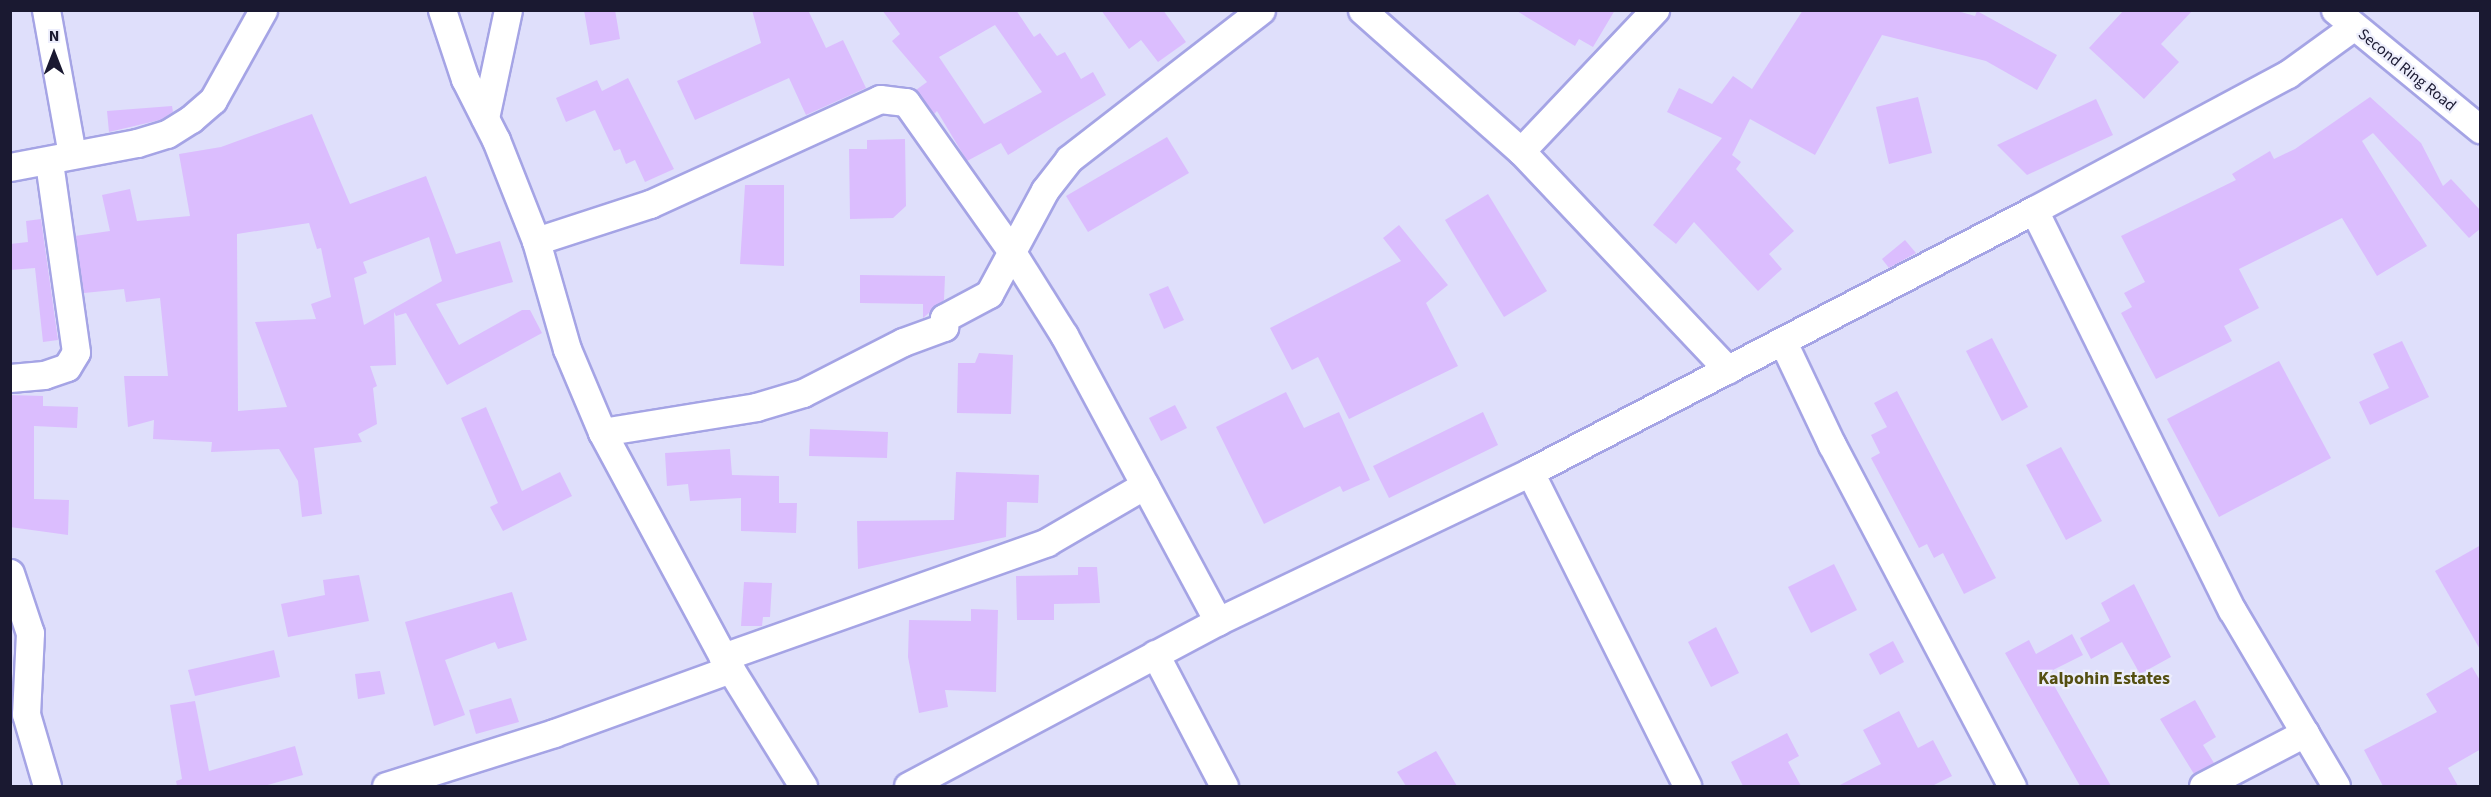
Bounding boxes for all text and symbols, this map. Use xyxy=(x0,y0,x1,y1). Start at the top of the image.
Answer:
north arrow xyxy=(24,24,84,84)
text: N xyxy=(49,25,59,47)
street label: Second Ring Road xyxy=(2354,25,2460,115)
district label: Kalpohin Estates xyxy=(2038,668,2170,690)

